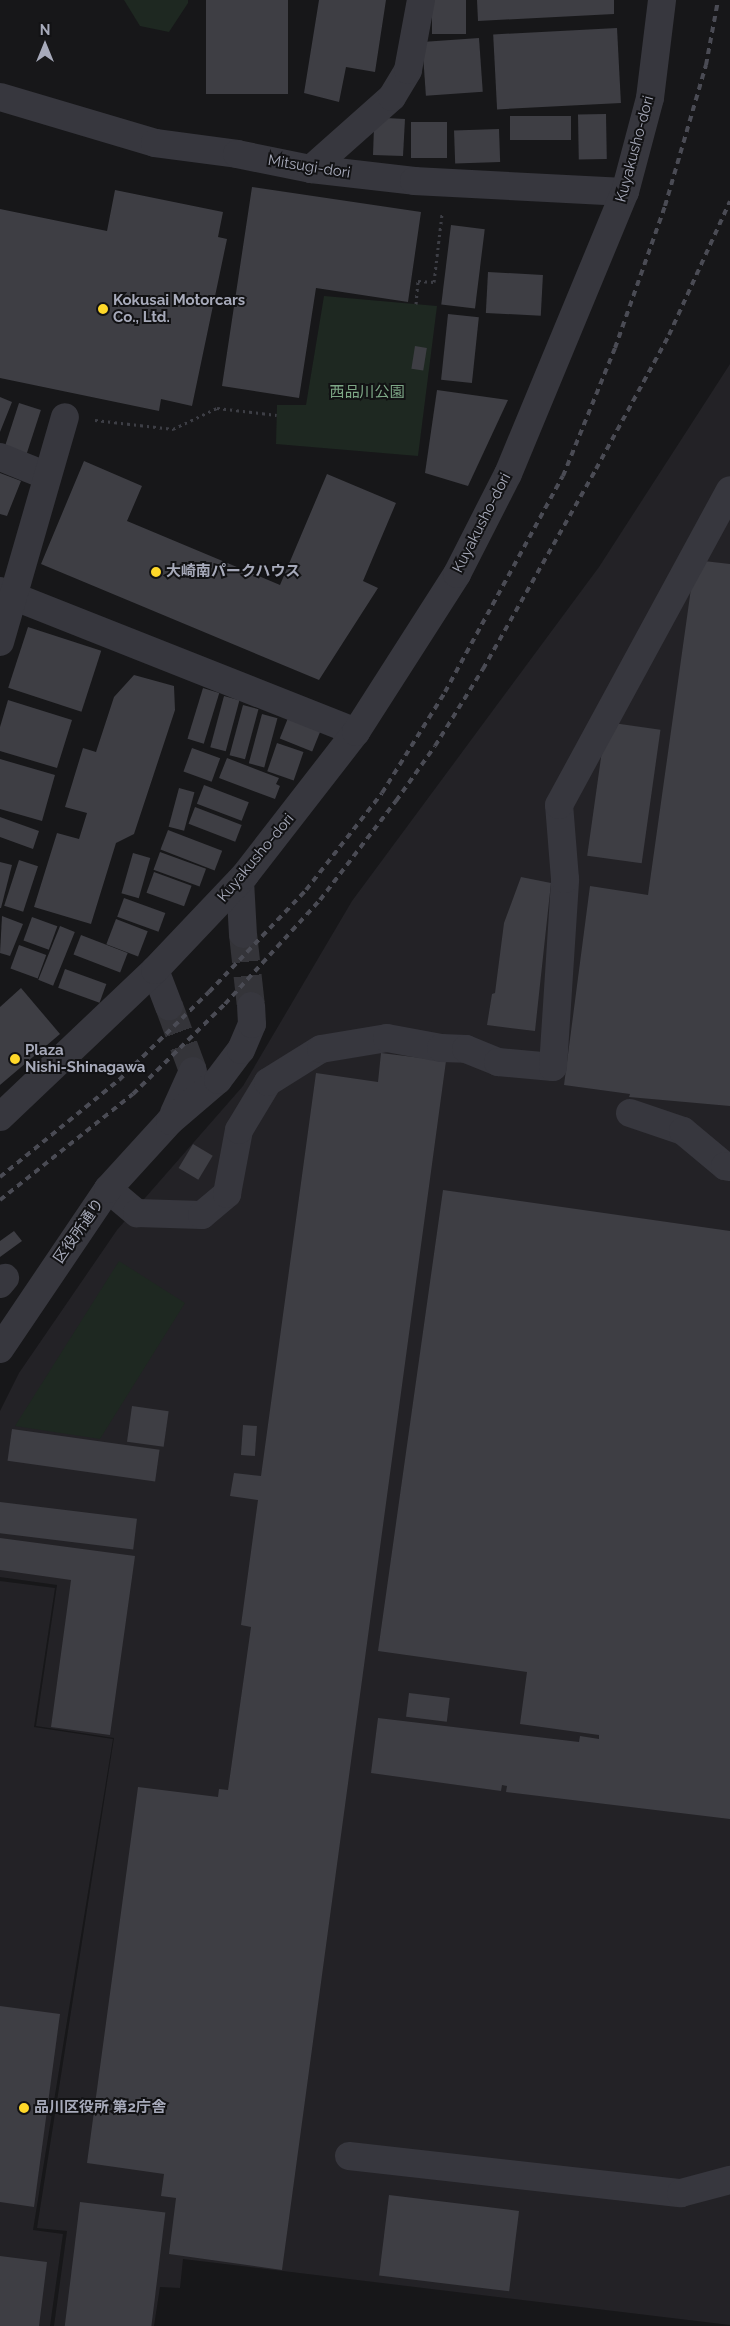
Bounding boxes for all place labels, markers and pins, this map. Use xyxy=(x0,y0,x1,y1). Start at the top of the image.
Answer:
place label: Kokusai Motorcars Co., Ltd. xyxy=(113,291,245,326)
marker: Kokusai Motorcars Co., Ltd. xyxy=(97,303,109,315)
place label: 大崎南パークハウス xyxy=(166,563,301,581)
marker: 大崎南パークハウス xyxy=(150,566,162,578)
place label: Plaza Nishi-Shinagawa xyxy=(25,1041,145,1076)
marker: Plaza Nishi-Shinagawa xyxy=(9,1053,21,1065)
place label: 品川区役所 第2庁舎 xyxy=(34,2099,166,2117)
marker: 品川区役所 第2庁舎 xyxy=(18,2102,30,2114)

